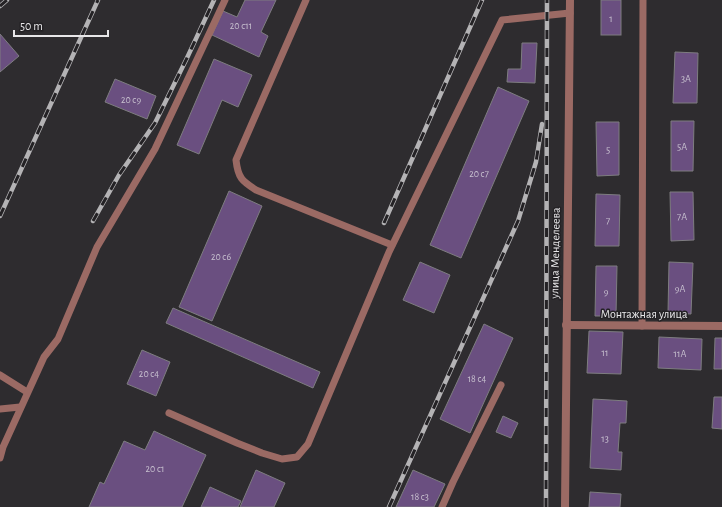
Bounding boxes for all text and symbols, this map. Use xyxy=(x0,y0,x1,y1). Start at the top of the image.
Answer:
scale bar xyxy=(14,12,108,38)
house number: 1 xyxy=(609,14,613,24)
text: 50 m xyxy=(20,20,43,32)
house number: 20 с11 xyxy=(230,21,252,31)
house number: 3А xyxy=(681,74,691,84)
house number: 20 с9 xyxy=(121,95,141,105)
house number: 5А xyxy=(677,142,687,152)
house number: 5 xyxy=(606,145,610,155)
house number: 20 с7 xyxy=(469,169,489,179)
street label: улица Менделеева xyxy=(548,207,563,300)
house number: 7А xyxy=(677,212,687,222)
house number: 7 xyxy=(606,216,610,226)
house number: 20 с6 xyxy=(211,252,231,262)
house number: 9А xyxy=(675,284,685,294)
house number: 9 xyxy=(604,287,609,297)
street label: Монтажная улица xyxy=(600,308,688,321)
house number: 11 xyxy=(602,348,608,358)
house number: 11А xyxy=(674,349,686,359)
house number: 20 с4 xyxy=(139,369,159,379)
house number: 18 с4 xyxy=(468,374,487,384)
house number: 13 xyxy=(601,434,609,444)
house number: 20 с1 xyxy=(146,464,164,474)
house number: 18 с3 xyxy=(411,492,429,502)

